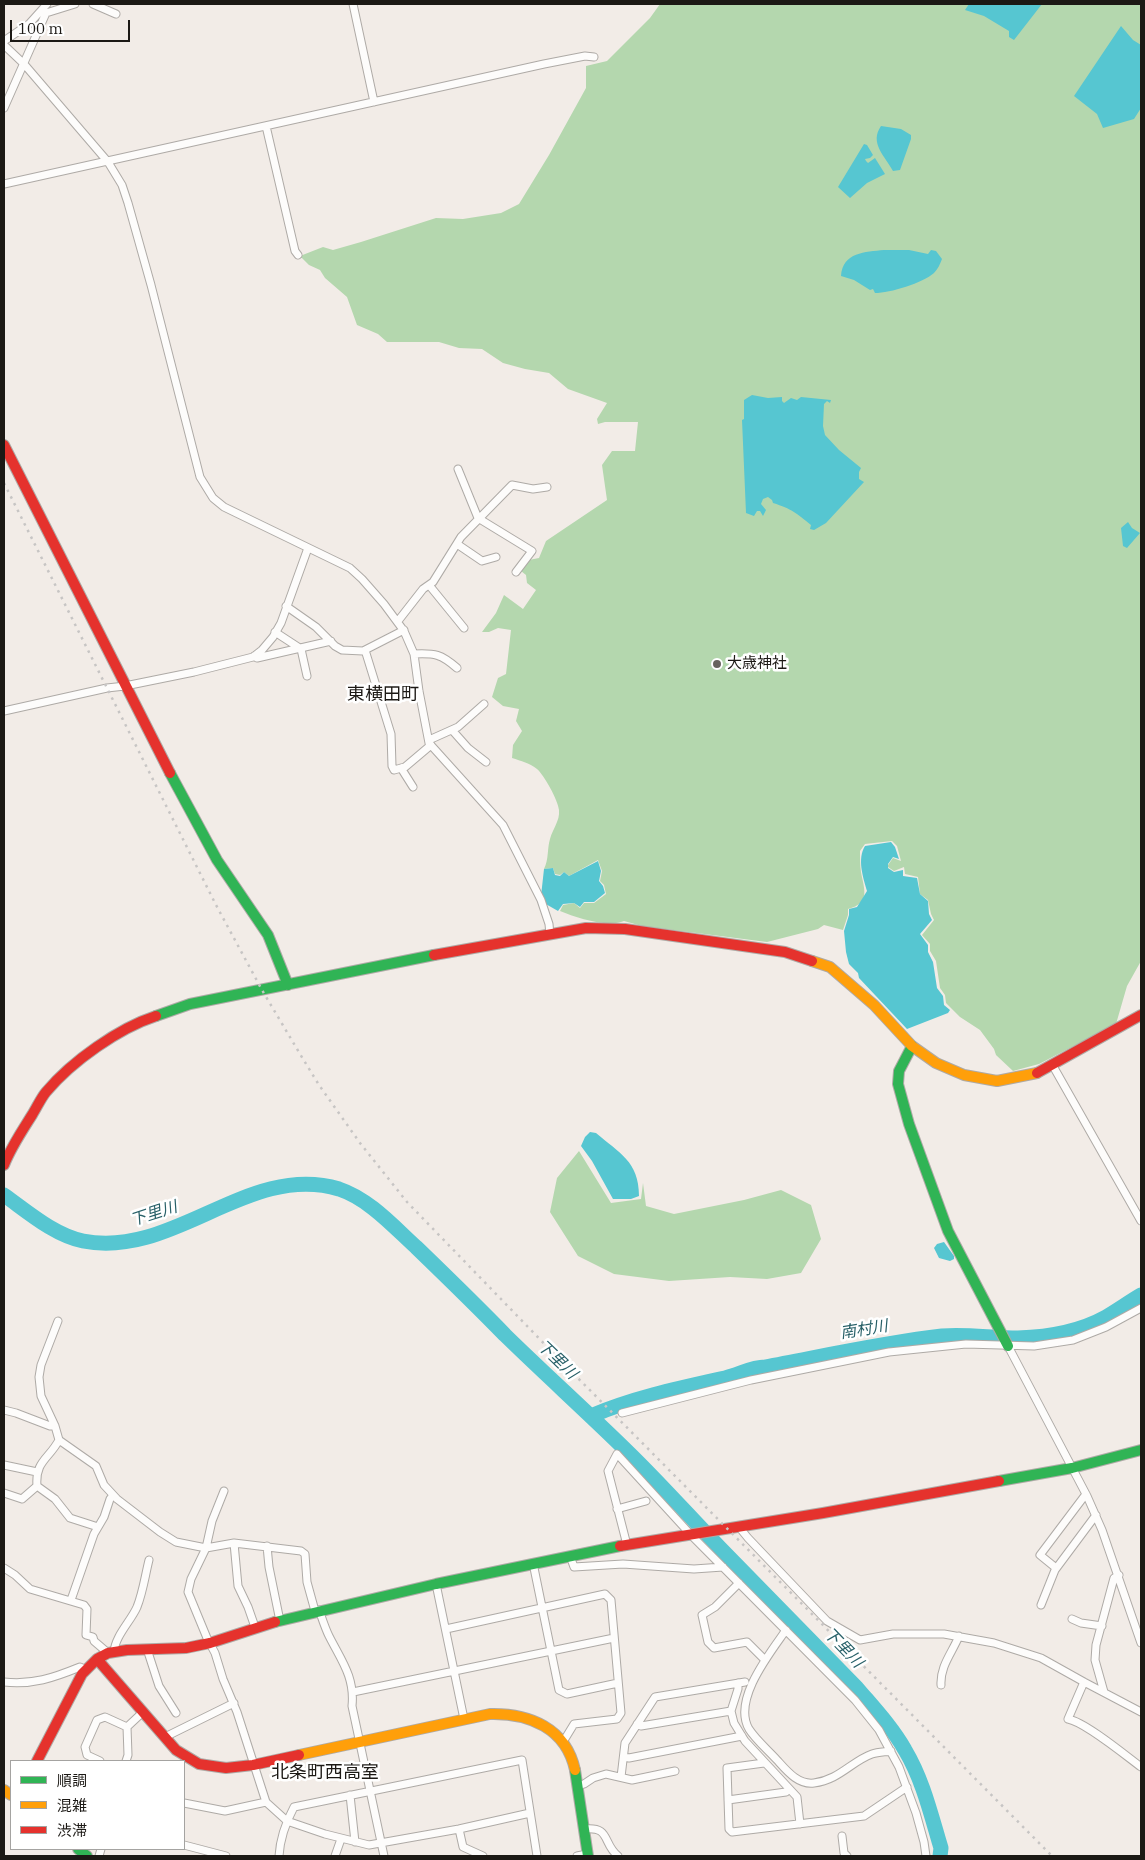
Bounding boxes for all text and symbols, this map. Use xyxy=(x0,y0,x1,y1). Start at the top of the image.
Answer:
scale bar xyxy=(12,10,132,42)
text: 100 m xyxy=(18,19,63,38)
place label: 大歳神社 xyxy=(727,655,787,673)
marker: 大歳神社 xyxy=(711,658,723,670)
district label: 東横田町 xyxy=(347,684,419,706)
water label: 下里川 xyxy=(128,1197,180,1231)
water label: 南村川 xyxy=(839,1317,889,1343)
water label: 下里川 xyxy=(533,1336,581,1384)
water label: 下里川 xyxy=(819,1624,867,1672)
legend xyxy=(10,1760,185,1850)
district label: 北条町西高室 xyxy=(271,1762,379,1784)
text: 順調 xyxy=(57,1771,87,1790)
text: 混雑 xyxy=(57,1796,87,1815)
text: 渋滞 xyxy=(57,1821,87,1840)

